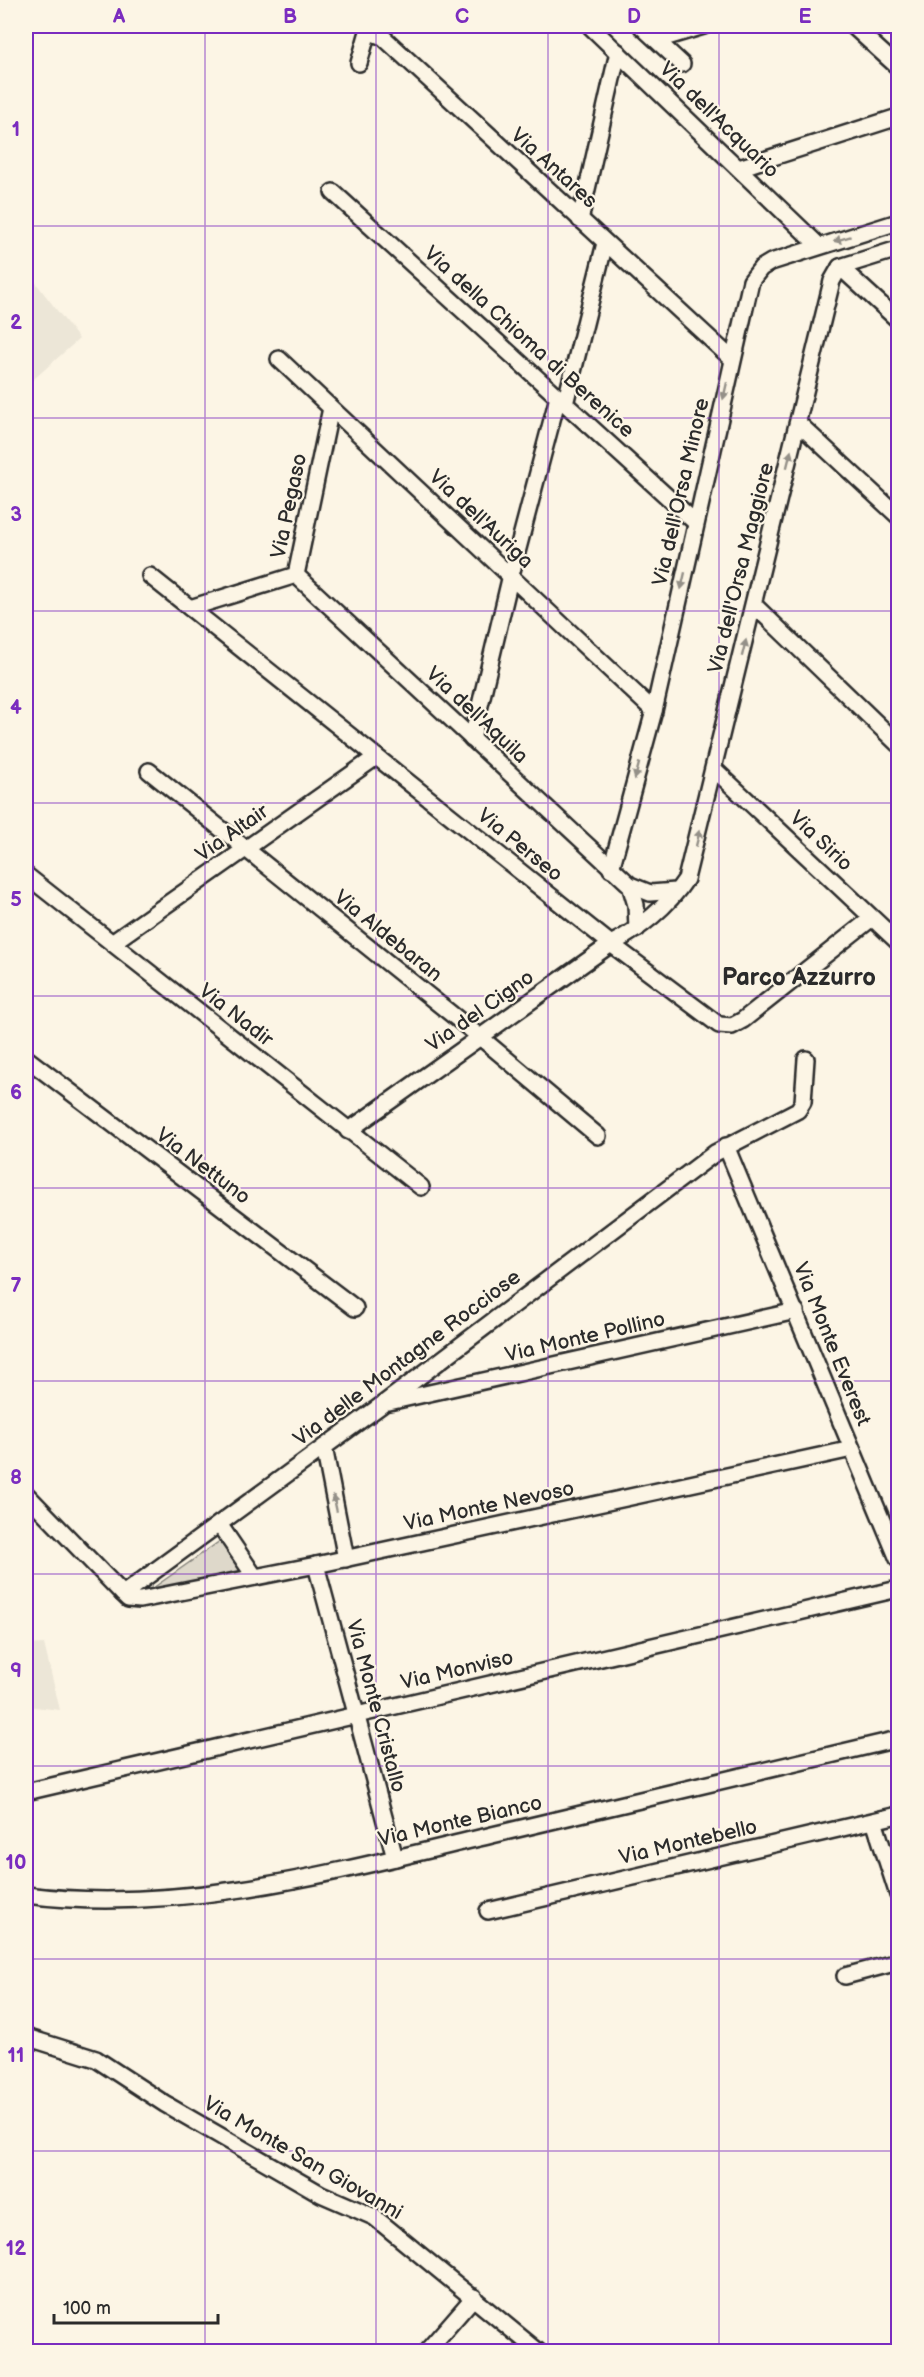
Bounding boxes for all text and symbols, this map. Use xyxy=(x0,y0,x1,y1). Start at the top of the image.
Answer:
text: A xyxy=(112,5,126,29)
text: B xyxy=(283,5,297,29)
text: C xyxy=(455,5,469,29)
text: D xyxy=(627,5,641,29)
text: E xyxy=(799,5,812,29)
street label: Via dell'Acquario xyxy=(654,57,784,183)
text: 1 xyxy=(12,118,20,142)
street label: Via Antares xyxy=(506,123,602,213)
one-way arrow xyxy=(833,235,851,244)
street label: Via della Chioma di Berenice xyxy=(419,241,639,443)
text: 2 xyxy=(10,311,22,335)
one-way arrow xyxy=(720,382,730,400)
street label: Via dell'Orsa Minore xyxy=(647,396,715,588)
one-way arrow xyxy=(785,449,795,468)
street label: Via Pegaso xyxy=(266,451,312,561)
street label: Via dell'Orsa Maggiore xyxy=(703,460,779,676)
street label: Via dell'Auriga xyxy=(424,464,538,574)
text: 3 xyxy=(10,503,22,527)
one-way arrow xyxy=(677,572,687,590)
one-way arrow xyxy=(739,639,749,657)
street label: Via dell'Aquila xyxy=(421,661,533,769)
text: 4 xyxy=(10,696,22,720)
one-way arrow xyxy=(632,762,642,780)
street label: Via Altair xyxy=(191,799,274,867)
street label: Via Perseo xyxy=(472,803,568,887)
street label: Via Sirio xyxy=(784,806,858,876)
one-way arrow xyxy=(693,828,703,847)
street label: Via Aldebaran xyxy=(329,885,447,987)
text: 5 xyxy=(10,888,22,912)
district label: Parco Azzurro xyxy=(722,963,876,992)
street label: Via del Cigno xyxy=(421,965,539,1057)
street label: Via Nadir xyxy=(194,978,279,1052)
text: 6 xyxy=(10,1081,22,1105)
street label: Via Nettuno xyxy=(151,1122,255,1210)
street label: Via Monte Everest xyxy=(788,1259,876,1430)
street label: Via delle Montagne Rocciose xyxy=(289,1264,525,1452)
text: 7 xyxy=(10,1274,22,1298)
street label: Via Monte Pollino xyxy=(502,1306,668,1368)
text: 8 xyxy=(10,1466,22,1490)
street label: Via Monte Nevoso xyxy=(402,1476,577,1536)
one-way arrow xyxy=(330,1493,339,1512)
street label: Via Monte Cristallo xyxy=(341,1617,411,1795)
street label: Via Monviso xyxy=(398,1645,516,1695)
text: 9 xyxy=(10,1659,22,1683)
street label: Via Monte Bianco xyxy=(376,1790,544,1852)
street label: Via Montebello xyxy=(616,1814,760,1870)
text: 10 xyxy=(6,1851,26,1875)
text: 11 xyxy=(8,2044,24,2068)
street label: Via Monte San Giovanni xyxy=(199,2091,407,2225)
text: 12 xyxy=(6,2237,26,2261)
scale bar xyxy=(54,2287,218,2325)
text: 100 m xyxy=(63,2298,111,2319)

